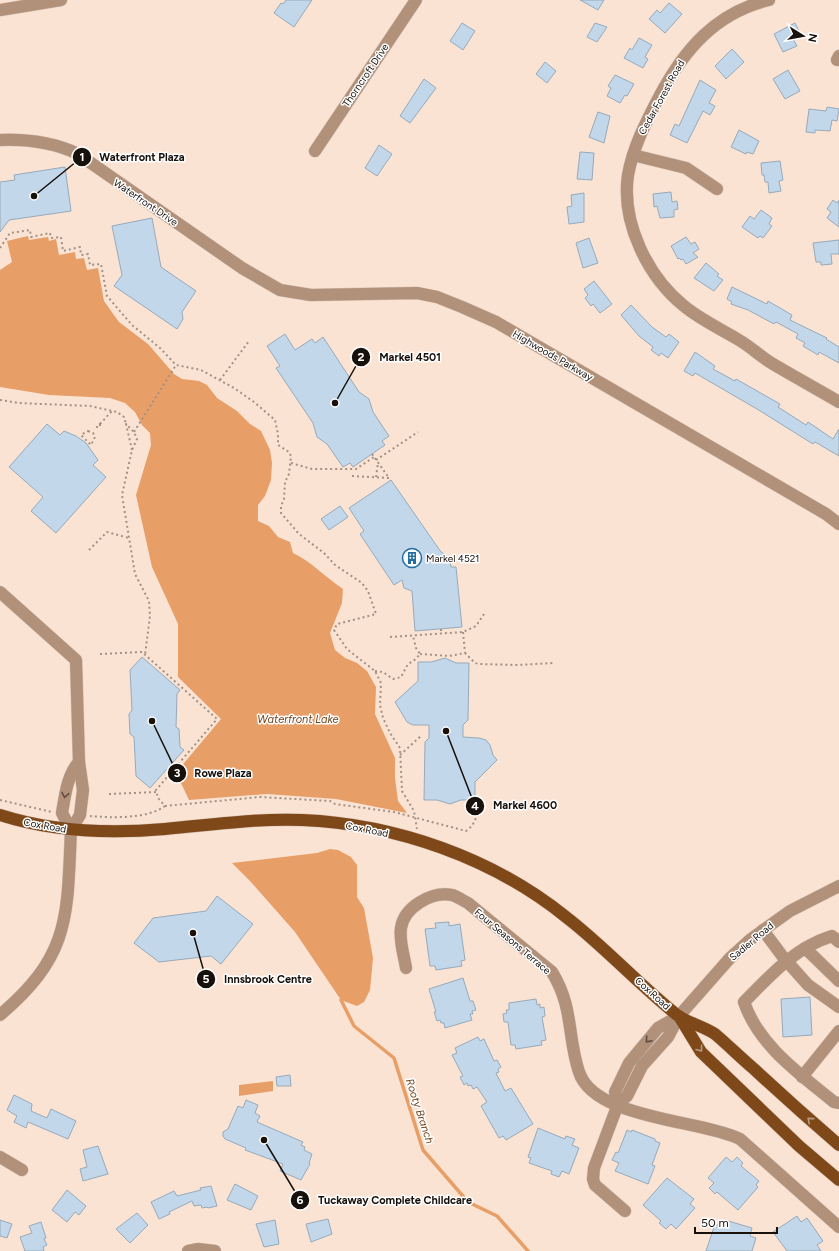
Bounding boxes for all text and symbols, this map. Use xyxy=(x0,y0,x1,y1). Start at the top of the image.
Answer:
north arrow xyxy=(783,16,823,56)
text: N xyxy=(805,32,820,43)
street label: Thorncroft Drive xyxy=(339,41,392,109)
street label: Cedar Forest Road xyxy=(636,57,687,137)
callout: Waterfront Plaza xyxy=(72,146,193,169)
text: 1 xyxy=(79,150,85,164)
text: Waterfront Plaza xyxy=(99,151,185,164)
street label: Waterfront Drive xyxy=(111,176,181,229)
street label: Highwoods Parkway xyxy=(510,327,596,384)
callout: Markel 4501 xyxy=(351,346,449,369)
text: 2 xyxy=(358,350,365,364)
text: Markel 4501 xyxy=(379,351,441,364)
building icon: Markel 4521 xyxy=(401,547,423,569)
place label: Markel 4521 xyxy=(426,552,480,565)
water label: Waterfront Lake xyxy=(257,713,339,726)
callout: Rowe Plaza xyxy=(167,762,260,785)
text: 3 xyxy=(174,766,181,780)
text: Rowe Plaza xyxy=(194,767,252,780)
one-way arrow xyxy=(61,792,70,798)
callout: Markel 4600 xyxy=(465,794,565,817)
text: 4 xyxy=(471,799,479,813)
text: Markel 4600 xyxy=(493,799,557,812)
street label: Cox Road xyxy=(23,815,67,836)
street label: Cox Road xyxy=(344,819,389,840)
street label: Four Seasons Terrace xyxy=(472,906,554,977)
street label: Sadler Road xyxy=(727,919,776,964)
callout: Innsbrook Centre xyxy=(196,967,320,990)
text: 5 xyxy=(203,972,210,986)
text: Innsbrook Centre xyxy=(224,973,312,986)
street label: Cox Road xyxy=(632,974,673,1013)
one-way arrow xyxy=(645,1035,653,1043)
one-way arrow xyxy=(695,1045,702,1052)
water label: Rooty Branch xyxy=(403,1077,436,1145)
one-way arrow xyxy=(807,1117,814,1124)
callout: Tuckaway Complete Childcare xyxy=(290,1188,480,1211)
text: 6 xyxy=(297,1193,304,1207)
text: Tuckaway Complete Childcare xyxy=(318,1194,472,1207)
scale bar xyxy=(695,1209,777,1235)
text: 50 m xyxy=(701,1216,729,1230)

